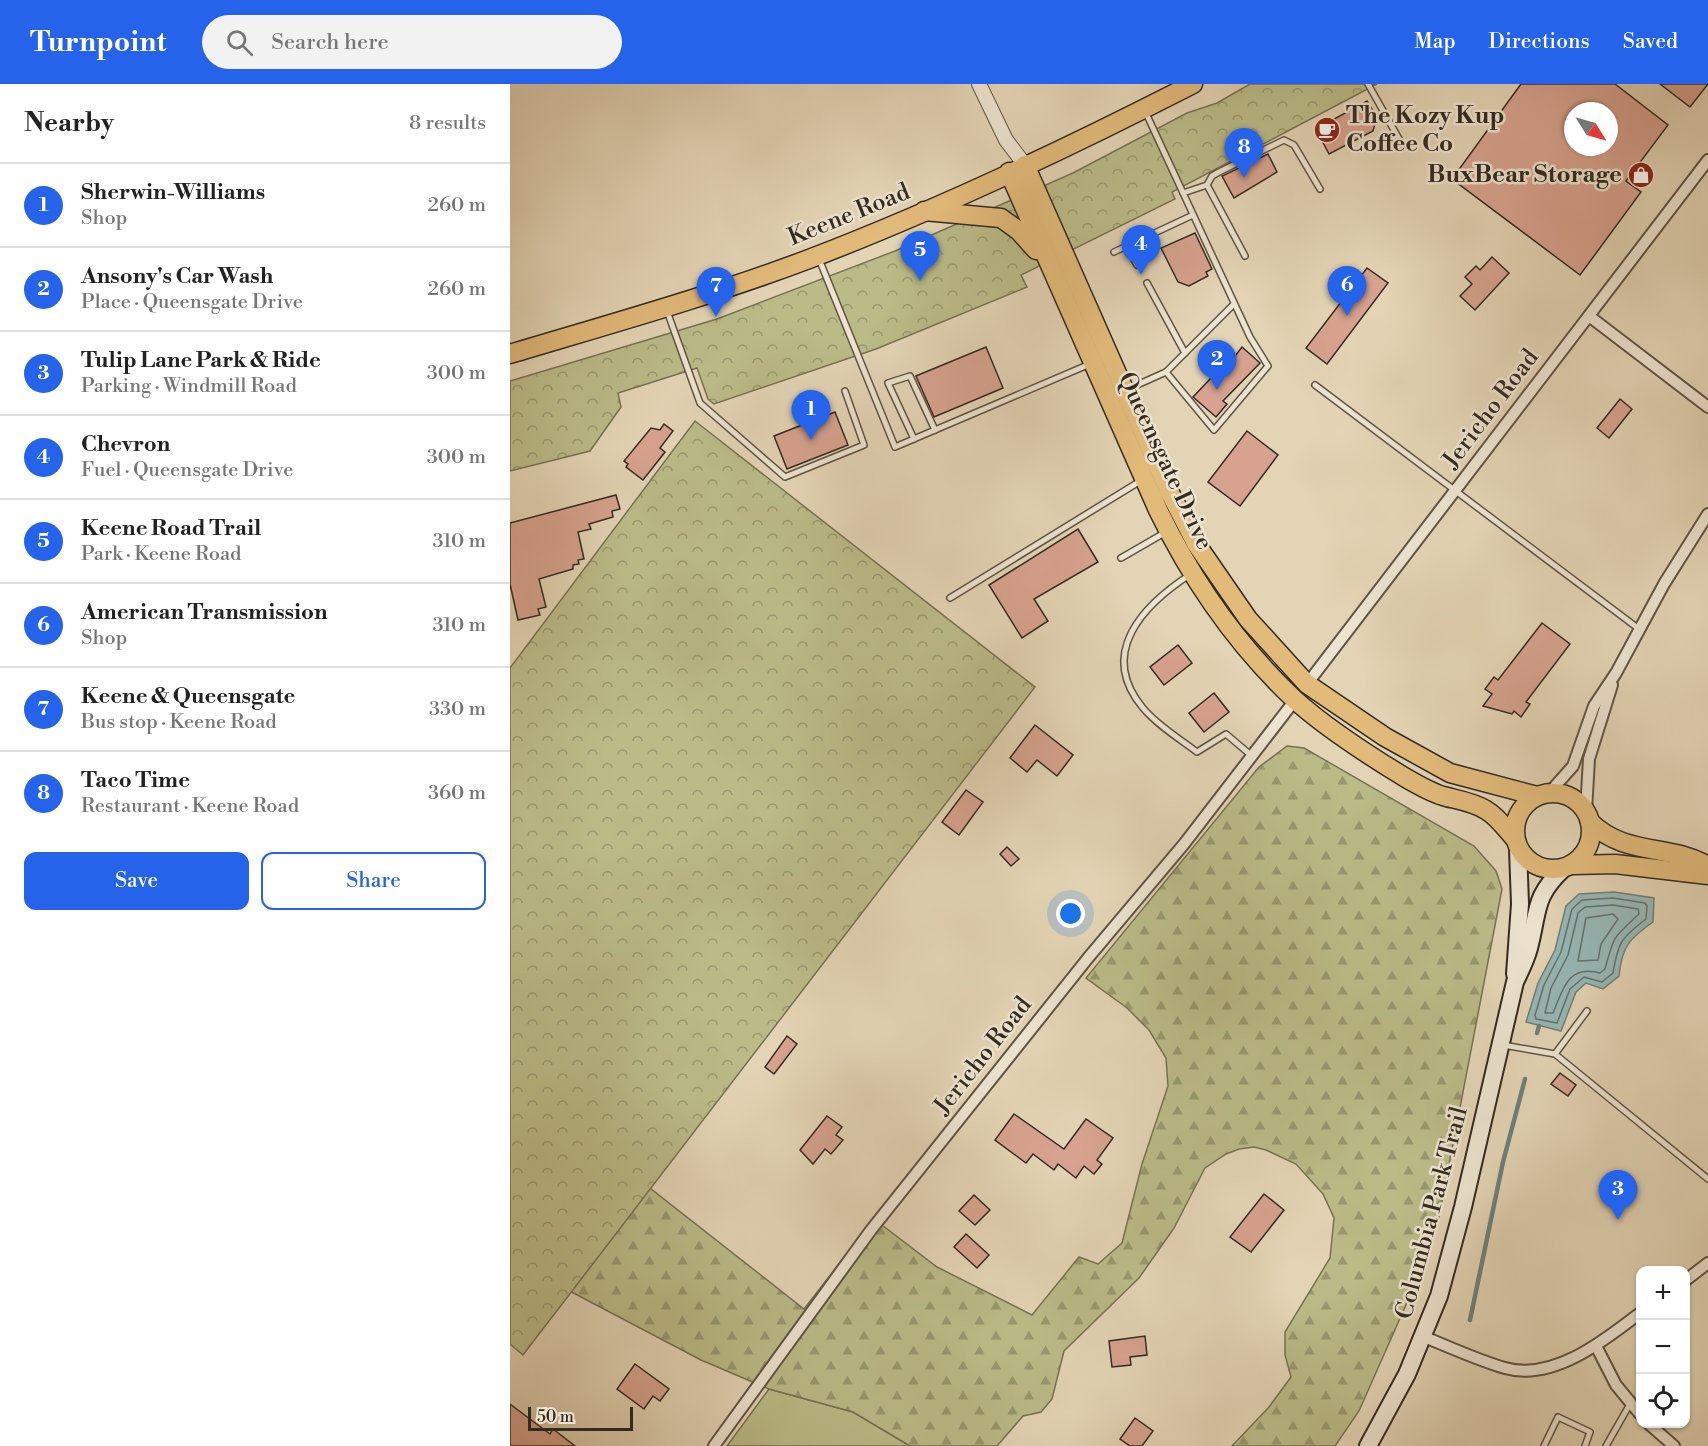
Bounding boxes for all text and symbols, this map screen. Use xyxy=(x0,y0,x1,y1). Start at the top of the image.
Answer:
search box xyxy=(202,15,622,69)
text: Turnpoint xyxy=(30,25,166,60)
icon: search xyxy=(223,26,256,59)
text: Search here xyxy=(271,29,389,56)
text: Map xyxy=(1414,29,1456,55)
text: Directions xyxy=(1489,29,1590,55)
text: Saved xyxy=(1623,29,1678,55)
place label: The Kozy Kup Coffee Co xyxy=(1346,101,1505,159)
north arrow xyxy=(1564,102,1618,156)
text: Nearby xyxy=(24,107,114,139)
text: 8 results xyxy=(409,111,486,136)
cafe icon: The Kozy Kup Coffee Co xyxy=(1312,115,1342,145)
pin: 8 xyxy=(1224,128,1264,178)
place label: BuxBear Storage xyxy=(1427,160,1622,190)
shop icon: BuxBear Storage xyxy=(1626,160,1656,190)
street label: Keene Road xyxy=(784,177,915,253)
text: Sherwin-Williams xyxy=(81,179,265,206)
text: 1 xyxy=(39,193,48,218)
text: 260 m xyxy=(428,193,486,218)
text: Shop xyxy=(81,206,127,231)
pin: 4 xyxy=(1122,226,1160,275)
pin: 5 xyxy=(900,232,940,281)
text: Ansony's Car Wash xyxy=(81,263,273,290)
pin: 6 xyxy=(1328,266,1366,316)
pin: 7 xyxy=(696,268,736,317)
text: 2 xyxy=(37,277,50,302)
text: 260 m xyxy=(428,277,486,302)
text: Place · Queensgate Drive xyxy=(81,290,303,315)
pin: 2 xyxy=(1198,340,1236,390)
street label: Jericho Road xyxy=(1436,343,1546,475)
text: Tulip Lane Park & Ride xyxy=(81,347,321,374)
text: 3 xyxy=(37,361,50,386)
text: 300 m xyxy=(427,361,486,386)
street label: Queensgate Drive xyxy=(1111,367,1219,555)
text: Parking · Windmill Road xyxy=(81,374,297,399)
pin: 1 xyxy=(792,390,830,440)
text: Chevron xyxy=(81,431,170,458)
text: 4 xyxy=(37,445,50,470)
text: 300 m xyxy=(427,445,486,470)
text: Fuel · Queensgate Drive xyxy=(81,458,293,483)
text: Keene Road Trail xyxy=(81,515,261,542)
text: 5 xyxy=(37,529,50,554)
text: 310 m xyxy=(433,529,486,554)
text: Park · Keene Road xyxy=(81,542,241,567)
text: American Transmission xyxy=(81,599,328,626)
text: 6 xyxy=(37,613,50,638)
text: 310 m xyxy=(433,613,486,638)
text: Shop xyxy=(81,626,127,651)
text: Keene & Queensgate xyxy=(81,683,295,710)
text: 7 xyxy=(38,697,49,722)
text: 330 m xyxy=(429,697,486,722)
text: Bus stop · Keene Road xyxy=(81,710,277,735)
text: Taco Time xyxy=(81,767,190,794)
text: 8 xyxy=(37,781,50,806)
text: 360 m xyxy=(428,781,486,806)
text: Restaurant · Keene Road xyxy=(81,794,299,819)
button: Save xyxy=(24,852,249,910)
button: Share xyxy=(261,852,486,910)
your location xyxy=(1056,899,1085,928)
street label: Jericho Road xyxy=(927,991,1039,1122)
street label: Columbia Park Trail xyxy=(1389,1104,1475,1322)
pin: 3 xyxy=(1598,1170,1638,1220)
map controls xyxy=(1636,1266,1690,1428)
button: + xyxy=(1636,1266,1690,1320)
button: − xyxy=(1636,1320,1690,1374)
button: locate xyxy=(1636,1374,1690,1428)
scale bar xyxy=(528,1404,633,1432)
text: 50 m xyxy=(537,1407,574,1427)

